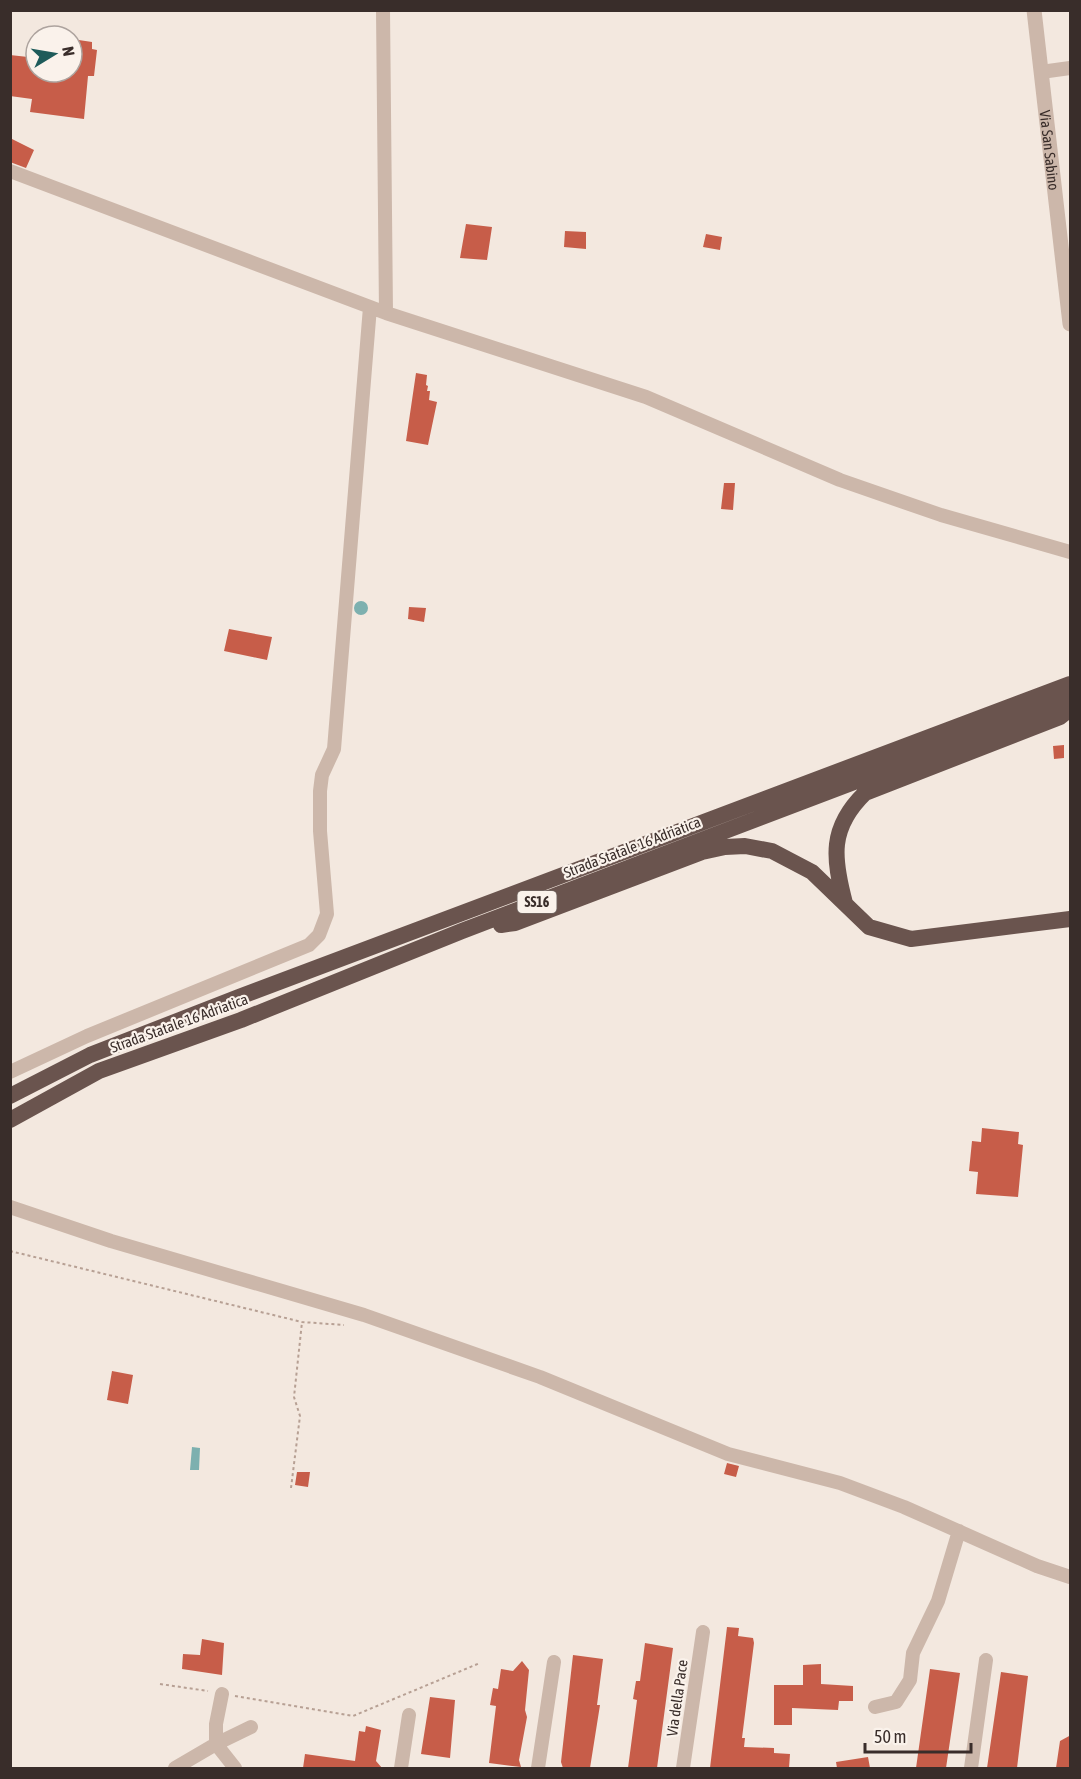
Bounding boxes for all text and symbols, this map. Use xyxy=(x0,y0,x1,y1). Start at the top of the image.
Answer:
north arrow xyxy=(24,24,84,84)
text: N xyxy=(59,45,78,57)
street label: Via San Sabino xyxy=(1037,109,1063,191)
street label: Strada Statale 16 Adriatica xyxy=(561,813,703,881)
road number: SS16 xyxy=(518,891,556,913)
street label: Strada Statale 16 Adriatica xyxy=(108,990,250,1056)
street label: Via della Pace xyxy=(663,1658,691,1737)
scale bar xyxy=(865,1716,972,1754)
text: 50 m xyxy=(874,1726,906,1747)

